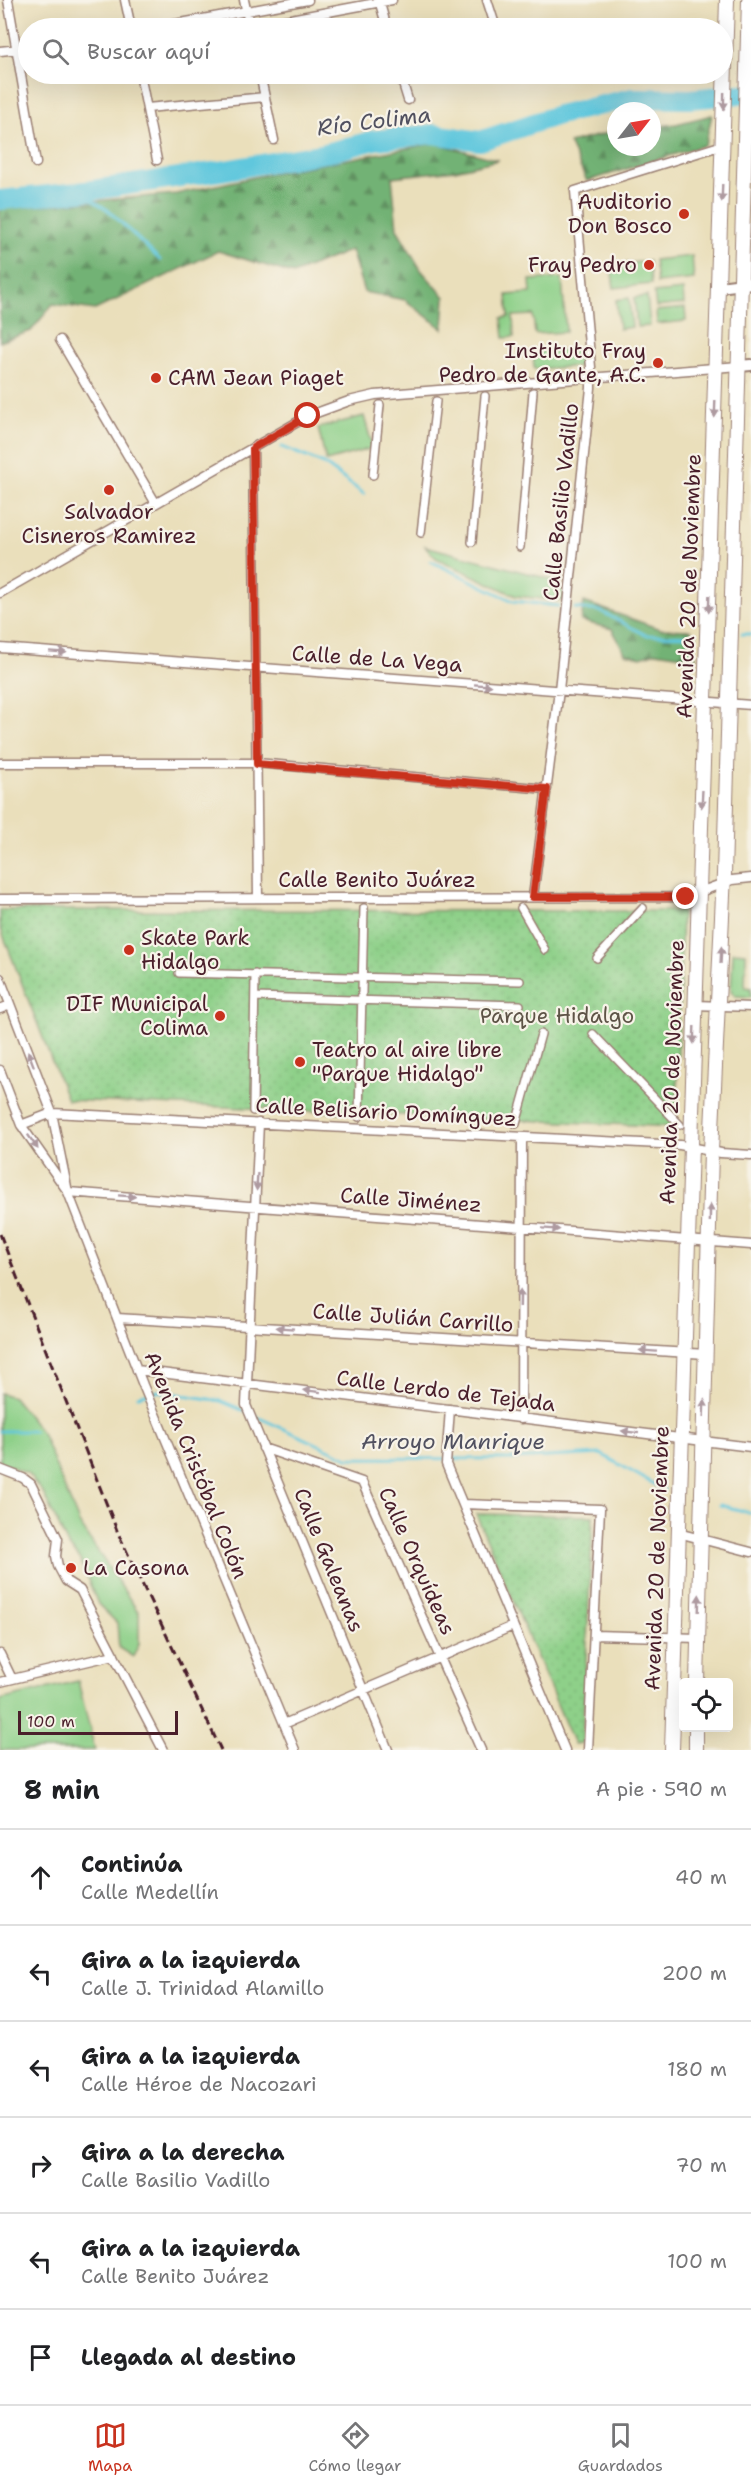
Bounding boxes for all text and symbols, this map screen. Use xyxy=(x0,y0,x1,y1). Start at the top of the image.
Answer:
search box xyxy=(18,18,733,84)
icon: search xyxy=(39,35,72,68)
text: Buscar aquí xyxy=(87,37,210,66)
one-way arrow xyxy=(719,91,729,110)
water label: Río Colima xyxy=(315,100,433,142)
north arrow xyxy=(607,102,661,156)
one-way arrow xyxy=(717,184,726,203)
place label: Auditorio Don Bosco xyxy=(568,188,672,240)
marker: Auditorio Don Bosco xyxy=(677,207,691,221)
place label: Fray Pedro xyxy=(528,251,637,279)
marker: Fray Pedro xyxy=(642,258,656,272)
place label: Instituto Fray Pedro de Gante, A.C. xyxy=(439,337,646,389)
marker: Instituto Fray Pedro de Gante, A.C. xyxy=(651,356,665,370)
place label: CAM Jean Piaget xyxy=(168,364,344,392)
marker: CAM Jean Piaget xyxy=(149,371,163,385)
one-way arrow xyxy=(710,399,720,418)
route start xyxy=(294,402,320,428)
street label: Calle Basilio Vadillo xyxy=(537,402,585,602)
street label: Avenida 20 de Noviembre xyxy=(670,453,708,719)
marker: Salvador Cisneros Ramirez xyxy=(102,483,116,497)
place label: Salvador Cisneros Ramirez xyxy=(21,498,197,550)
one-way arrow xyxy=(705,594,714,613)
street label: Calle de La Vega xyxy=(291,639,463,679)
one-way arrow xyxy=(49,648,68,657)
one-way arrow xyxy=(474,680,493,689)
one-way arrow xyxy=(698,789,707,808)
street label: Calle Benito Juárez xyxy=(278,866,476,894)
route end xyxy=(672,883,698,909)
place label: Skate Park Hidalgo xyxy=(141,924,250,976)
street label: Avenida 20 de Noviembre xyxy=(653,939,691,1205)
marker: Skate Park Hidalgo xyxy=(122,943,136,957)
one-way arrow xyxy=(716,946,725,965)
place label: DIF Municipal Colima xyxy=(66,990,209,1042)
park label: Parque Hidalgo xyxy=(480,1002,634,1030)
marker: DIF Municipal Colima xyxy=(213,1009,227,1023)
one-way arrow xyxy=(690,1026,699,1045)
place label: Teatro al aire libre "Parque Hidalgo" xyxy=(312,1036,502,1088)
one-way arrow xyxy=(26,1049,36,1067)
marker: Teatro al aire libre "Parque Hidalgo" xyxy=(293,1055,307,1069)
street label: Calle Belisario Domínguez xyxy=(255,1091,517,1133)
one-way arrow xyxy=(27,1133,39,1149)
one-way arrow xyxy=(252,1172,261,1191)
street label: Calle Jiménez xyxy=(339,1181,483,1219)
one-way arrow xyxy=(117,1192,136,1201)
one-way arrow xyxy=(705,1204,714,1223)
one-way arrow xyxy=(542,1224,561,1234)
one-way arrow xyxy=(516,1288,525,1307)
street label: Calle Julián Carrillo xyxy=(312,1297,514,1339)
one-way arrow xyxy=(276,1323,295,1333)
one-way arrow xyxy=(638,1346,657,1356)
street label: Avenida Cristóbal Colón xyxy=(138,1347,254,1583)
street label: Calle Lerdo de Tejada xyxy=(335,1364,557,1418)
one-way arrow xyxy=(302,1387,321,1396)
one-way arrow xyxy=(700,1399,709,1418)
street label: Avenida 20 de Noviembre xyxy=(638,1425,676,1691)
water label: Arroyo Manrique xyxy=(361,1427,545,1456)
one-way arrow xyxy=(621,1427,640,1437)
street label: Calle Orquídeas xyxy=(372,1483,462,1639)
street label: Calle Galeanas xyxy=(287,1484,371,1636)
place label: La Casona xyxy=(83,1554,189,1582)
marker: La Casona xyxy=(64,1561,78,1575)
one-way arrow xyxy=(695,1594,704,1613)
map controls xyxy=(679,1678,733,1732)
button: locate xyxy=(679,1678,733,1732)
scale bar xyxy=(18,1708,178,1736)
text: 100 m xyxy=(27,1711,75,1732)
text: 8 min xyxy=(24,1772,100,1807)
text: A pie · 590 m xyxy=(596,1776,727,1802)
text: Continúa xyxy=(81,1850,183,1879)
icon: ahead xyxy=(24,1861,57,1894)
text: 40 m xyxy=(675,1864,727,1890)
text: Calle Medellín xyxy=(81,1879,219,1905)
text: Gira a la izquierda xyxy=(81,1946,300,1975)
icon: left xyxy=(24,1957,57,1990)
text: 200 m xyxy=(662,1960,727,1986)
text: Calle J. Trinidad Alamillo xyxy=(81,1975,324,2001)
text: Gira a la izquierda xyxy=(81,2042,300,2071)
icon: left xyxy=(24,2053,57,2086)
text: 180 m xyxy=(667,2056,727,2082)
text: Calle Héroe de Nacozari xyxy=(81,2071,317,2097)
text: Gira a la derecha xyxy=(81,2138,285,2167)
icon: right xyxy=(24,2149,57,2182)
text: 70 m xyxy=(675,2152,727,2178)
text: Calle Basilio Vadillo xyxy=(81,2167,270,2193)
text: Gira a la izquierda xyxy=(81,2234,300,2263)
icon: left xyxy=(24,2245,57,2278)
text: 100 m xyxy=(667,2248,727,2274)
text: Calle Benito Juárez xyxy=(81,2263,269,2289)
icon: arrive xyxy=(24,2341,57,2374)
text: Llegada al destino xyxy=(81,2343,296,2372)
tab: Mapa xyxy=(88,2419,132,2476)
tab: Cómo llegar xyxy=(308,2419,402,2476)
tab: Guardados xyxy=(578,2419,663,2476)

